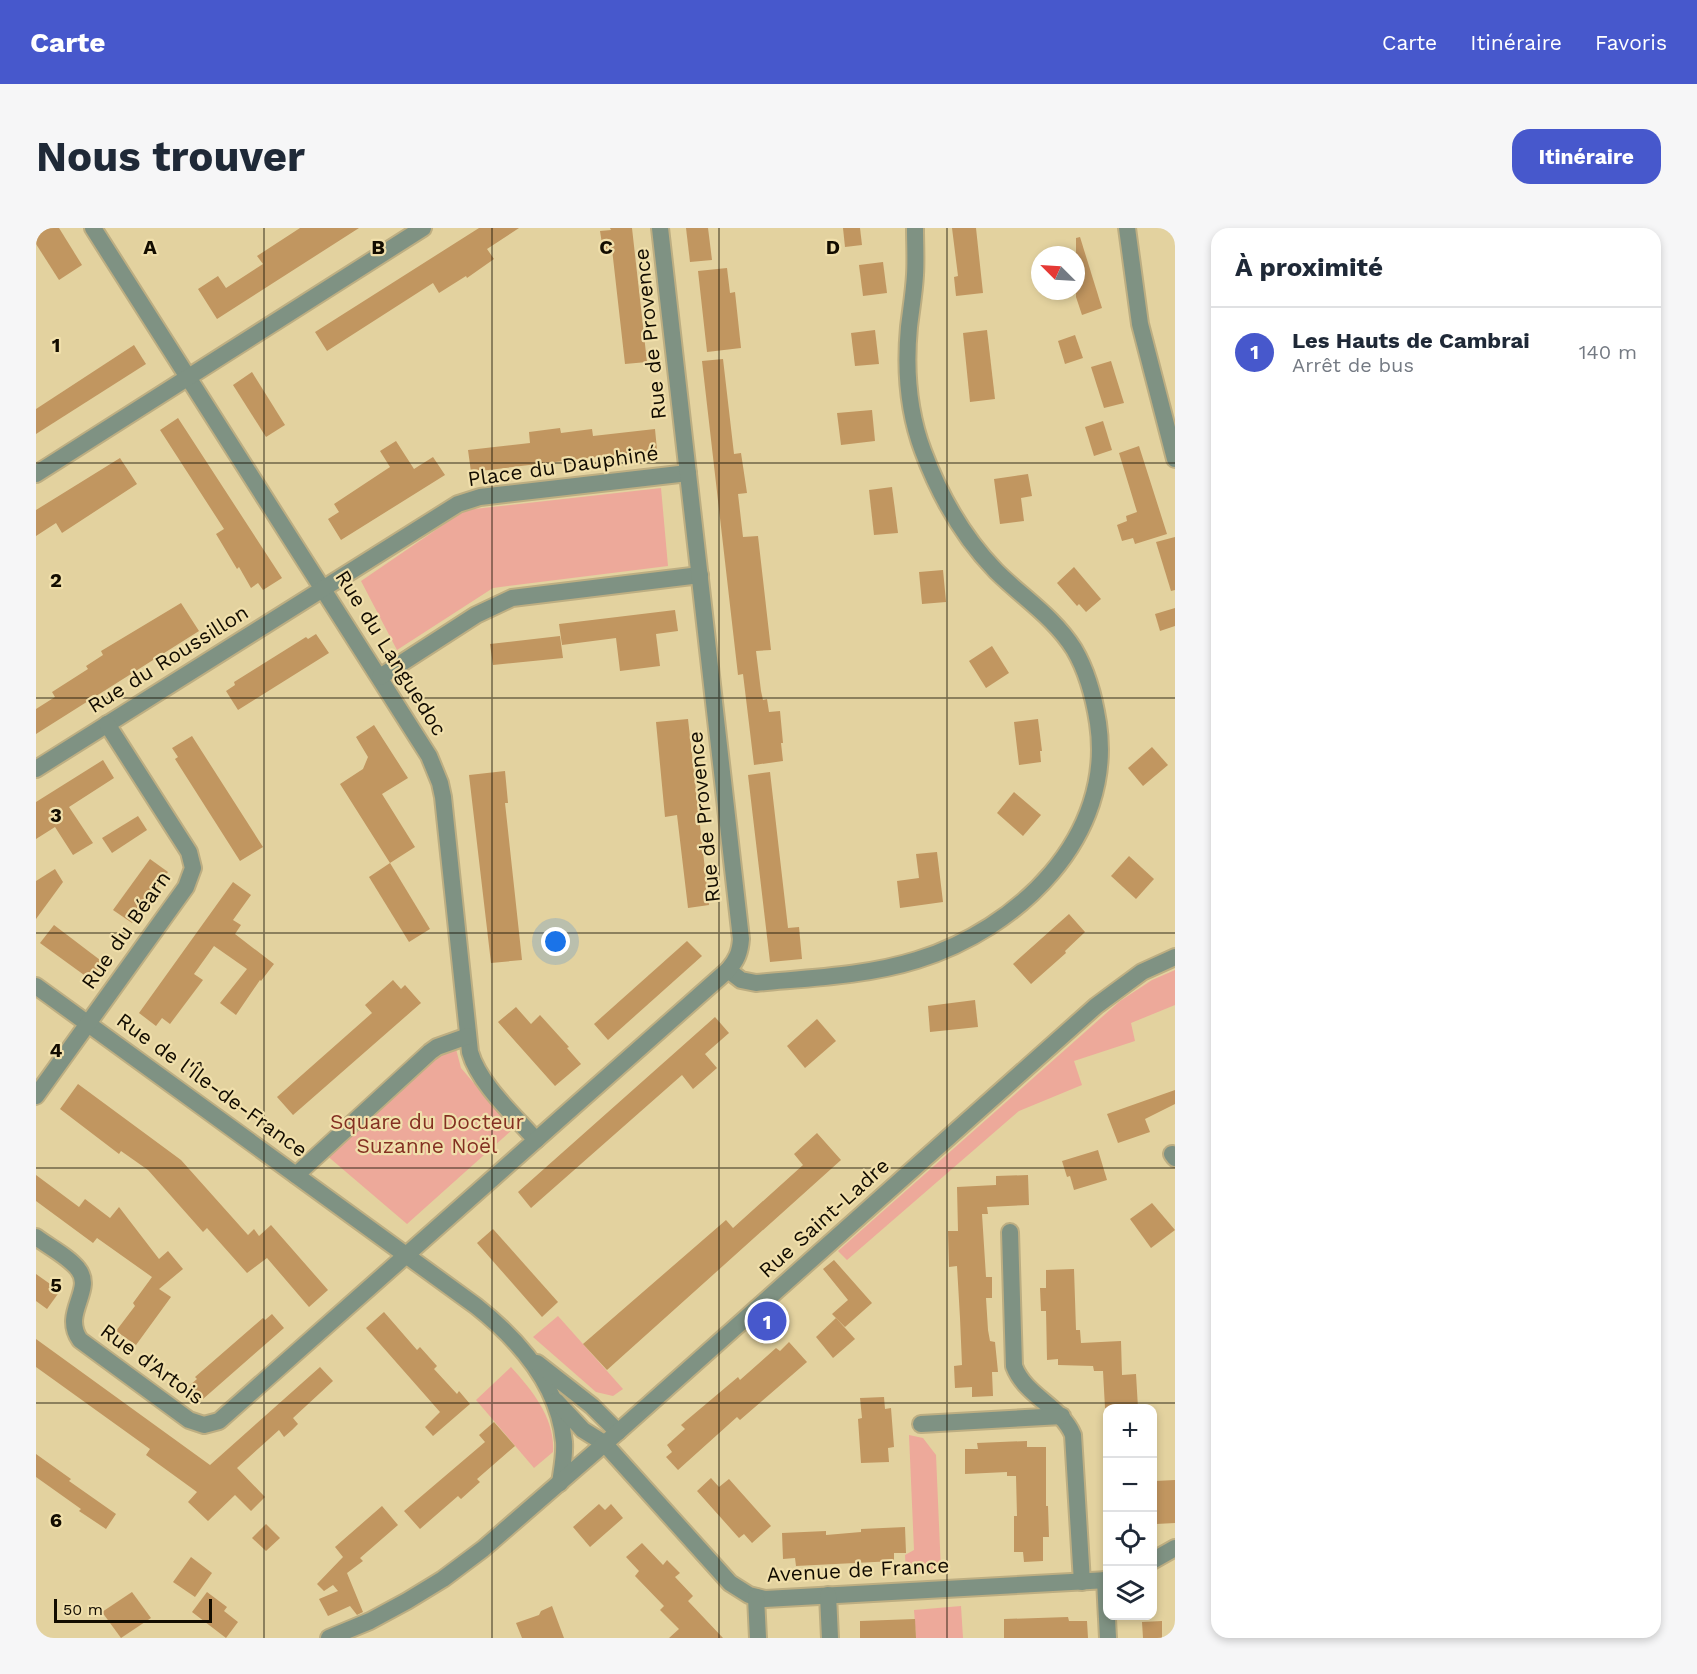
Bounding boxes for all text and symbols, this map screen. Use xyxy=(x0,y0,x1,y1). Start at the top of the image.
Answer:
text: Carte xyxy=(30,26,105,59)
text: Carte xyxy=(1382,30,1437,55)
text: Itinéraire xyxy=(1470,30,1562,55)
text: Favoris xyxy=(1595,30,1667,55)
button: Itinéraire xyxy=(1512,129,1661,184)
text: Nous trouver xyxy=(36,132,305,181)
text: A xyxy=(143,235,157,259)
text: B xyxy=(371,235,385,259)
text: C xyxy=(599,235,613,259)
text: D xyxy=(826,235,840,259)
north arrow xyxy=(1031,246,1085,300)
street label: Rue de Provence xyxy=(628,247,671,421)
text: À proximité xyxy=(1235,252,1383,282)
text: Les Hauts de Cambrai xyxy=(1292,328,1530,353)
text: 1 xyxy=(52,333,60,357)
text: 1 xyxy=(1250,340,1259,364)
text: 140 m xyxy=(1579,340,1637,364)
text: Arrêt de bus xyxy=(1292,353,1414,377)
street label: Place du Dauphiné xyxy=(466,440,660,491)
street label: Rue du Languedoc xyxy=(330,565,452,740)
text: 2 xyxy=(50,568,62,592)
street label: Rue du Roussillon xyxy=(83,599,253,718)
street label: Rue de Provence xyxy=(682,730,725,904)
text: 3 xyxy=(50,803,62,827)
street label: Rue du Béarn xyxy=(76,866,176,994)
your location xyxy=(541,927,570,956)
street label: Rue de l'Île-de-France xyxy=(112,1007,313,1162)
text: 4 xyxy=(50,1038,63,1062)
park label: Square du Docteur Suzanne Noël xyxy=(330,1109,525,1158)
street label: Rue Saint-Ladre xyxy=(753,1153,894,1283)
text: 5 xyxy=(50,1273,62,1297)
pin: 1 xyxy=(748,1298,786,1344)
street label: Rue d'Artois xyxy=(96,1318,209,1409)
map controls xyxy=(1103,1404,1157,1620)
button: + xyxy=(1103,1404,1157,1458)
button: − xyxy=(1103,1458,1157,1512)
text: 6 xyxy=(50,1508,62,1532)
button: locate xyxy=(1103,1512,1157,1566)
street label: Avenue de France xyxy=(766,1552,950,1587)
button: layers xyxy=(1103,1566,1157,1620)
scale bar xyxy=(54,1596,212,1624)
text: 50 m xyxy=(63,1600,103,1619)

